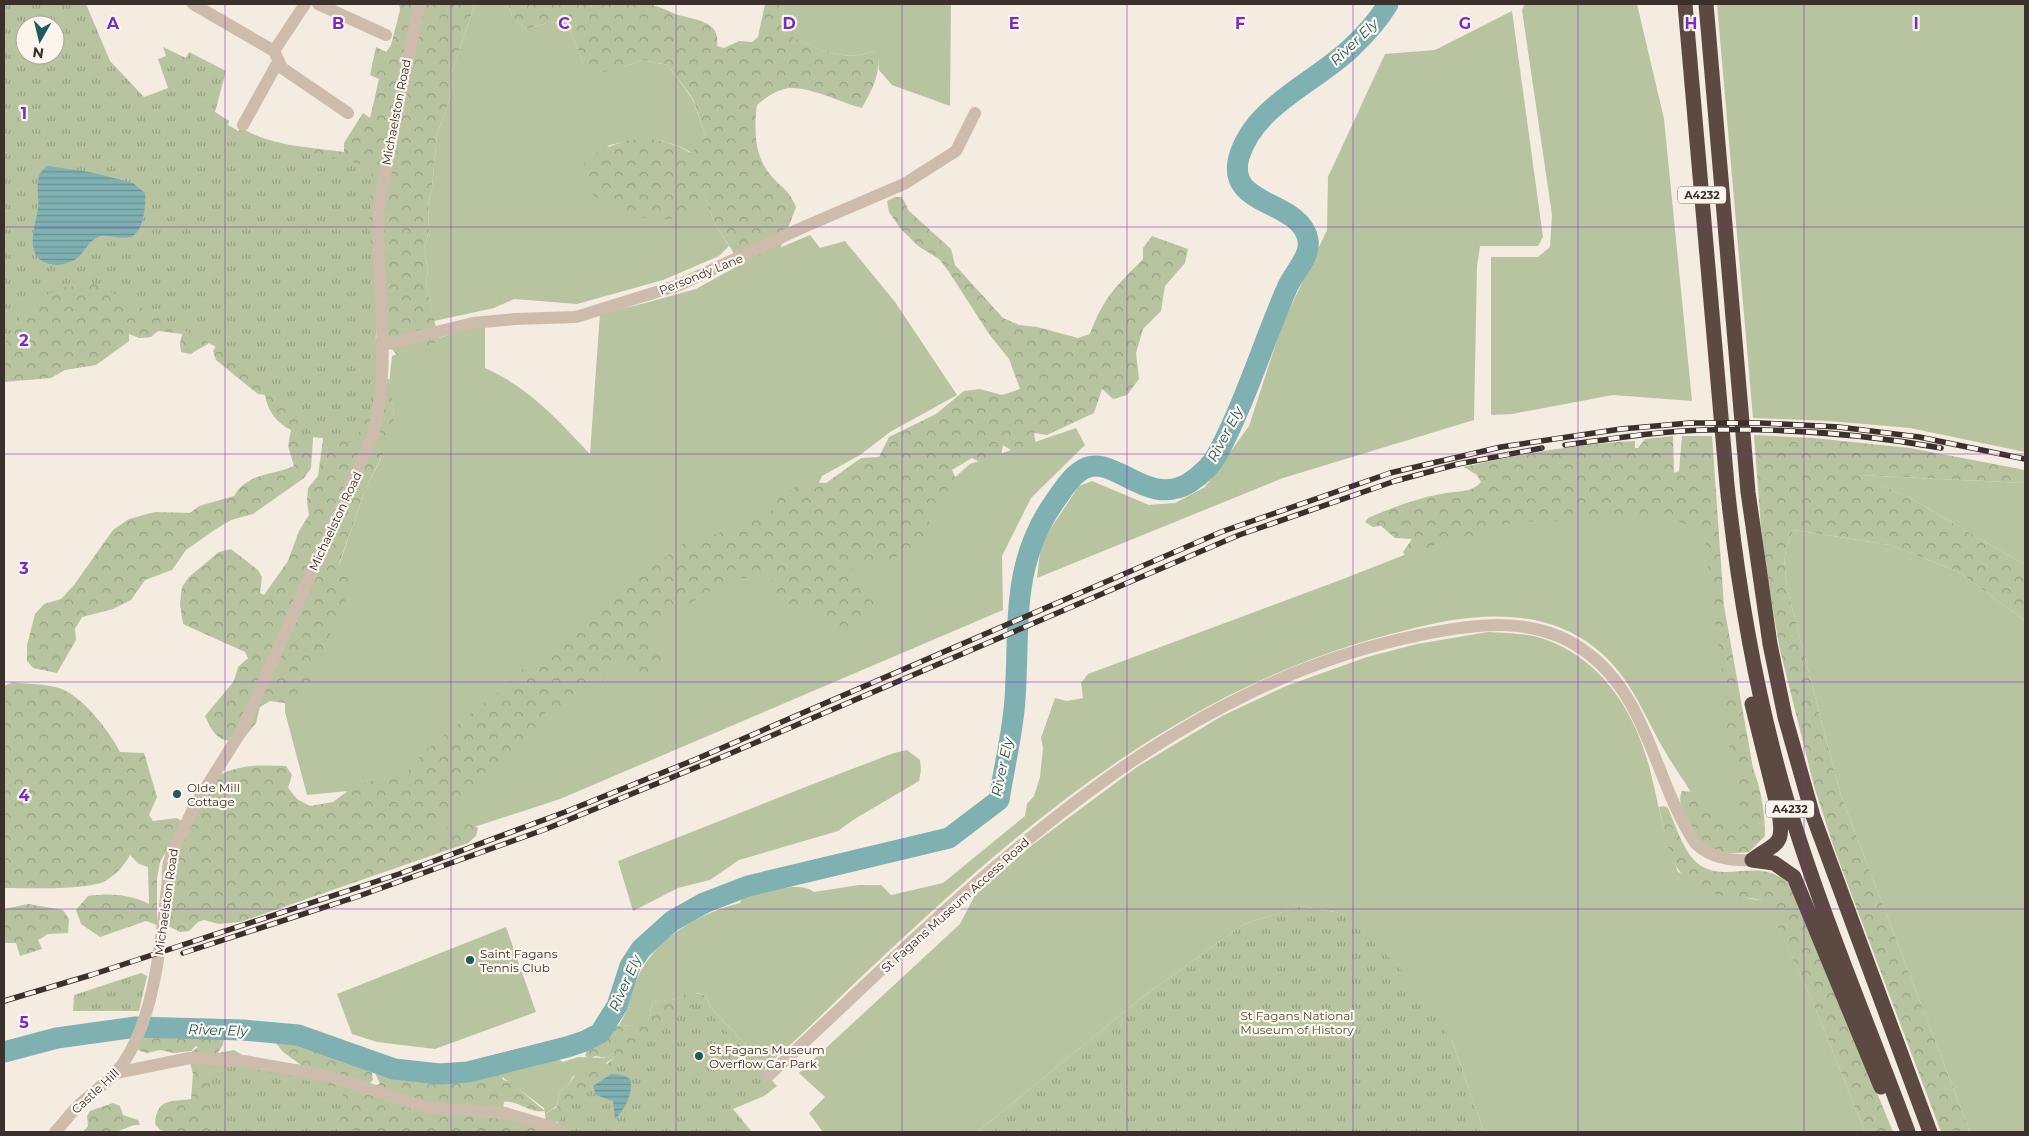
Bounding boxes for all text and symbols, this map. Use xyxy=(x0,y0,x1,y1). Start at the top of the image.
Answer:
text: A xyxy=(106,14,120,33)
text: B xyxy=(332,14,344,33)
text: C xyxy=(558,14,570,33)
text: D xyxy=(782,14,796,33)
text: E xyxy=(1009,14,1019,33)
text: F xyxy=(1235,14,1245,33)
water label: River Ely xyxy=(1326,14,1383,69)
text: G xyxy=(1459,14,1471,33)
text: H xyxy=(1685,14,1697,33)
text: I xyxy=(1913,14,1919,33)
north arrow xyxy=(15,15,65,65)
text: N xyxy=(31,43,45,63)
street label: Michaelston Road xyxy=(378,58,414,166)
text: 1 xyxy=(21,104,27,123)
road number: A4232 xyxy=(1678,186,1726,204)
street label: Persondy Lane xyxy=(657,250,745,298)
text: 2 xyxy=(19,331,29,350)
water label: River Ely xyxy=(1203,402,1248,465)
street label: Michaelston Road xyxy=(305,469,365,573)
text: 3 xyxy=(18,559,29,578)
water label: River Ely xyxy=(987,735,1017,798)
place label: Olde Mill Cottage xyxy=(187,780,240,809)
text: 4 xyxy=(18,786,30,805)
marker: Olde Mill Cottage xyxy=(171,788,183,800)
road number: A4232 xyxy=(1766,801,1814,818)
street label: St Fagans Museum Access Road xyxy=(878,834,1032,976)
street label: Michaelston Road xyxy=(151,848,181,956)
place label: Saint Fagans Tennis Club xyxy=(480,946,558,975)
water label: River Ely xyxy=(605,951,646,1014)
marker: Saint Fagans Tennis Club xyxy=(464,954,476,966)
park label: St Fagans National Museum of History xyxy=(1240,1008,1354,1037)
text: 5 xyxy=(19,1013,29,1032)
water label: River Ely xyxy=(188,1020,250,1040)
place label: St Fagans Museum Overflow Car Park xyxy=(709,1042,825,1071)
marker: St Fagans Museum Overflow Car Park xyxy=(693,1050,705,1062)
street label: Castle Hill xyxy=(68,1065,122,1117)

